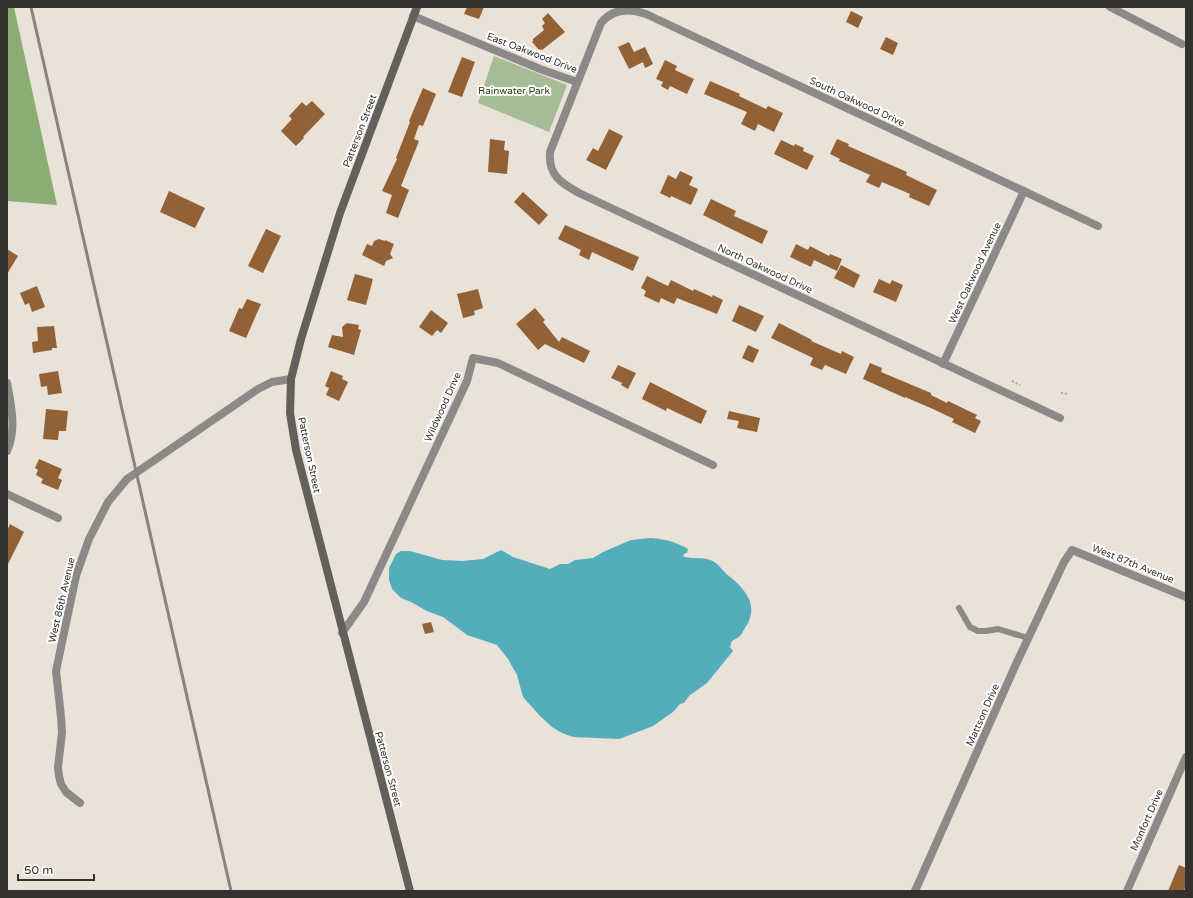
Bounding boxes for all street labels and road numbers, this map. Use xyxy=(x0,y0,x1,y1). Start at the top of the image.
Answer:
street label: East Oakwood Drive xyxy=(485,30,579,76)
street label: South Oakwood Drive xyxy=(808,75,907,129)
street label: Patterson Street xyxy=(341,93,379,169)
street label: West Oakwood Avenue xyxy=(946,220,1004,326)
street label: North Oakwood Drive xyxy=(716,242,814,296)
street label: Wildwood Drive xyxy=(422,370,464,444)
street label: Patterson Street xyxy=(295,416,323,494)
street label: West 87th Avenue xyxy=(1090,542,1176,586)
street label: West 86th Avenue xyxy=(46,556,78,644)
street label: Mattson Drive xyxy=(964,682,1002,748)
street label: Patterson Street xyxy=(372,730,404,808)
street label: Monfort Drive xyxy=(1128,787,1166,853)

